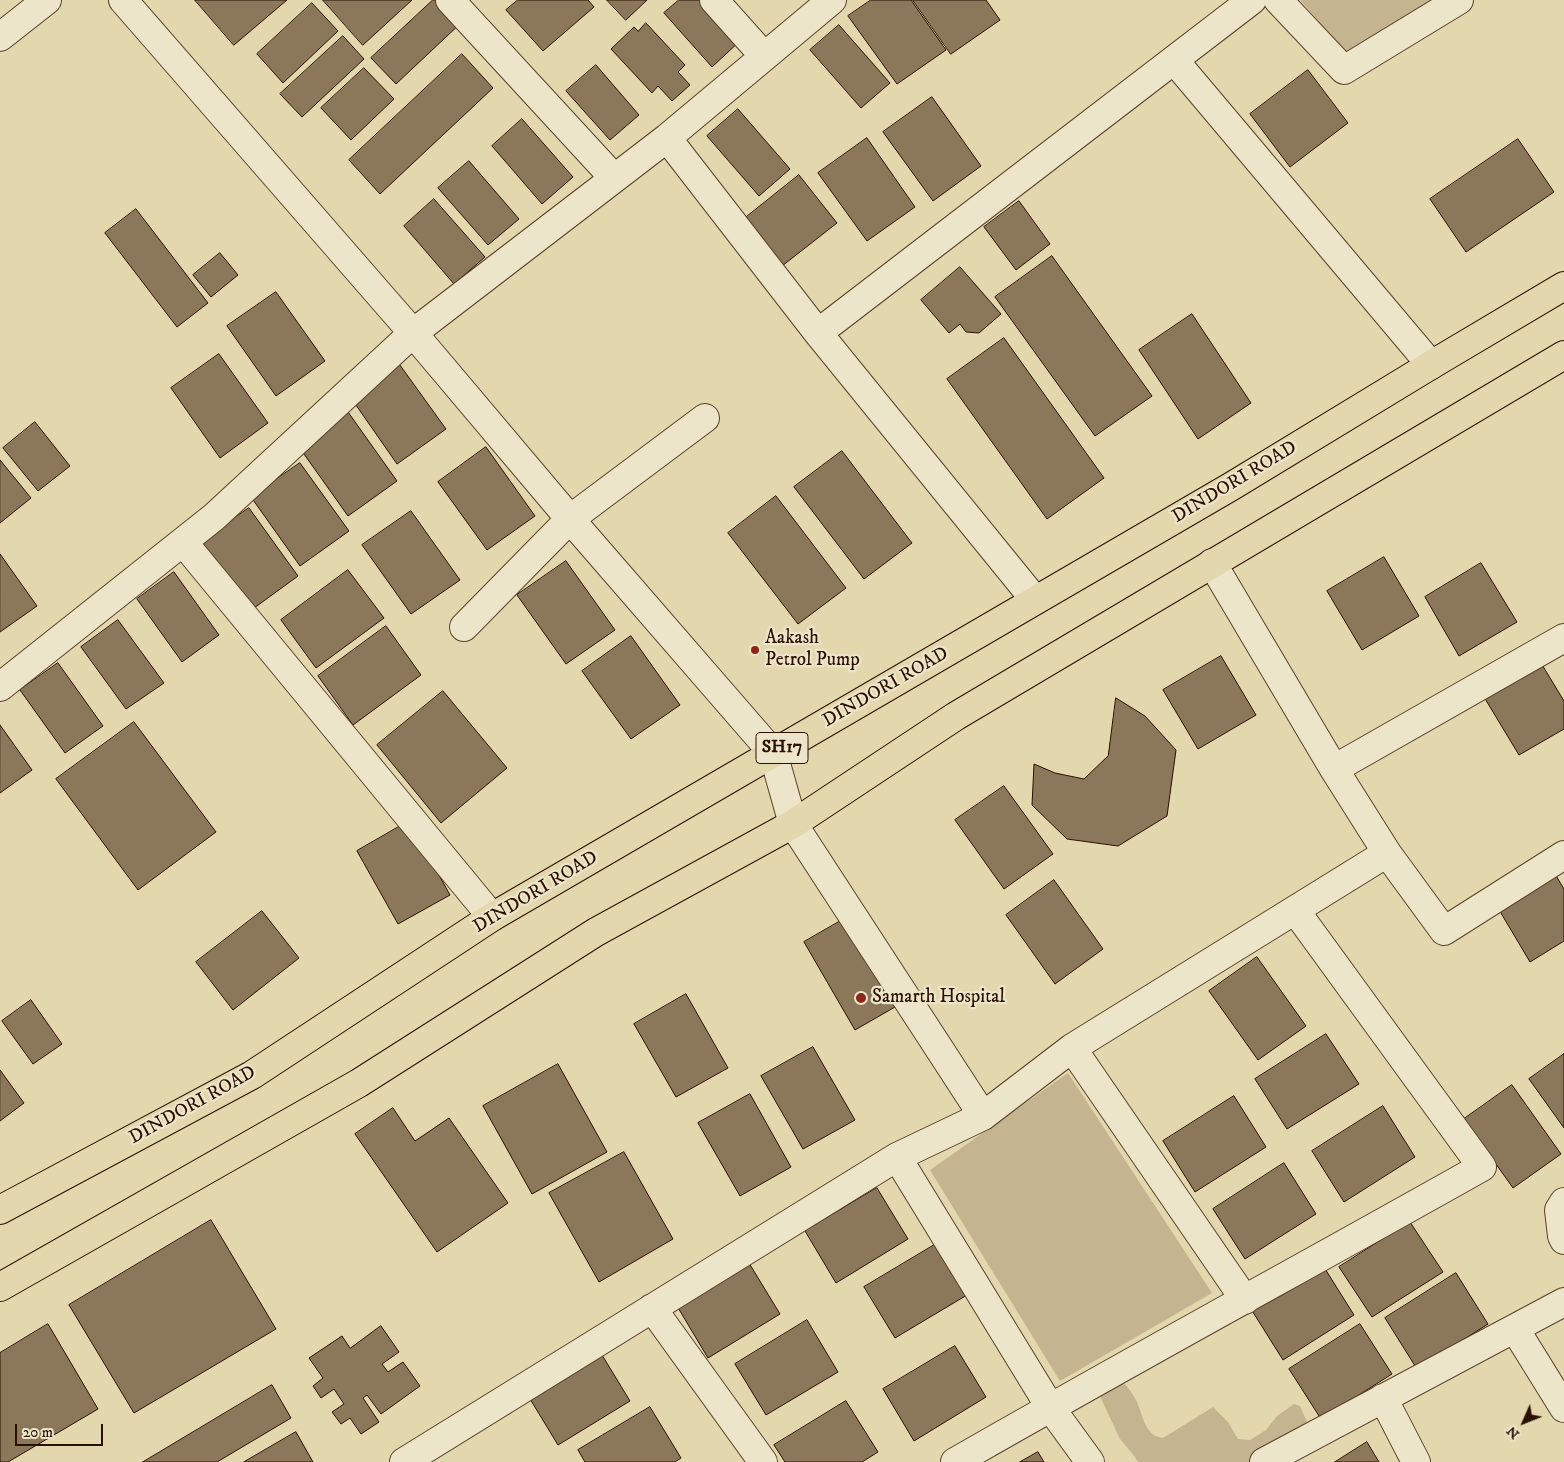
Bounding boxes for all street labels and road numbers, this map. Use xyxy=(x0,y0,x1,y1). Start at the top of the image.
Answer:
street label: DINDORI ROAD xyxy=(1169,437,1301,529)
street label: DINDORI ROAD xyxy=(819,643,953,733)
road number: SH17 xyxy=(756,732,808,764)
street label: DINDORI ROAD xyxy=(470,847,602,939)
street label: DINDORI ROAD xyxy=(126,1062,260,1150)

